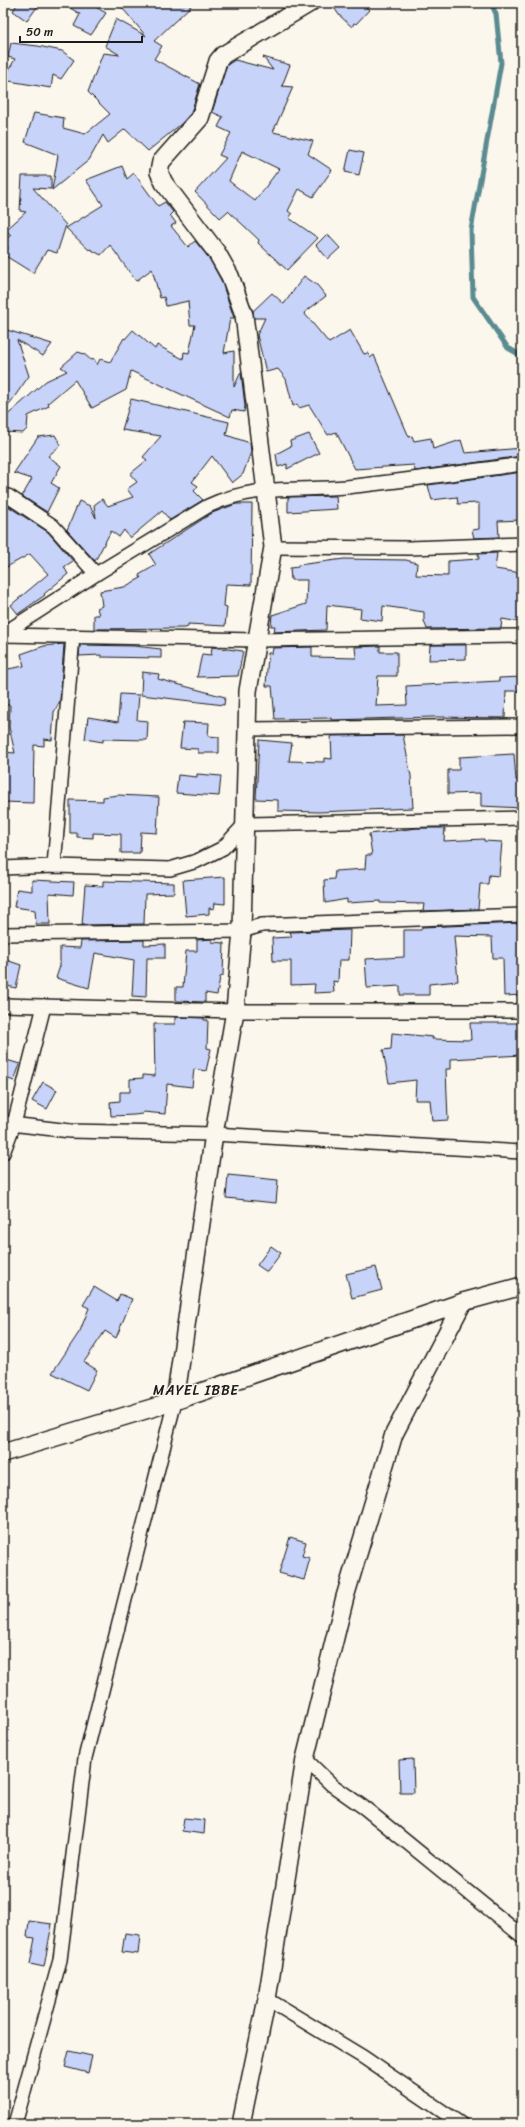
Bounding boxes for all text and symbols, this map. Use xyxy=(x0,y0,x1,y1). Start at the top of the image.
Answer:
scale bar xyxy=(20,18,142,44)
text: 50 m xyxy=(26,21,53,43)
district label: MAYEL IBBE xyxy=(153,1378,239,1403)

